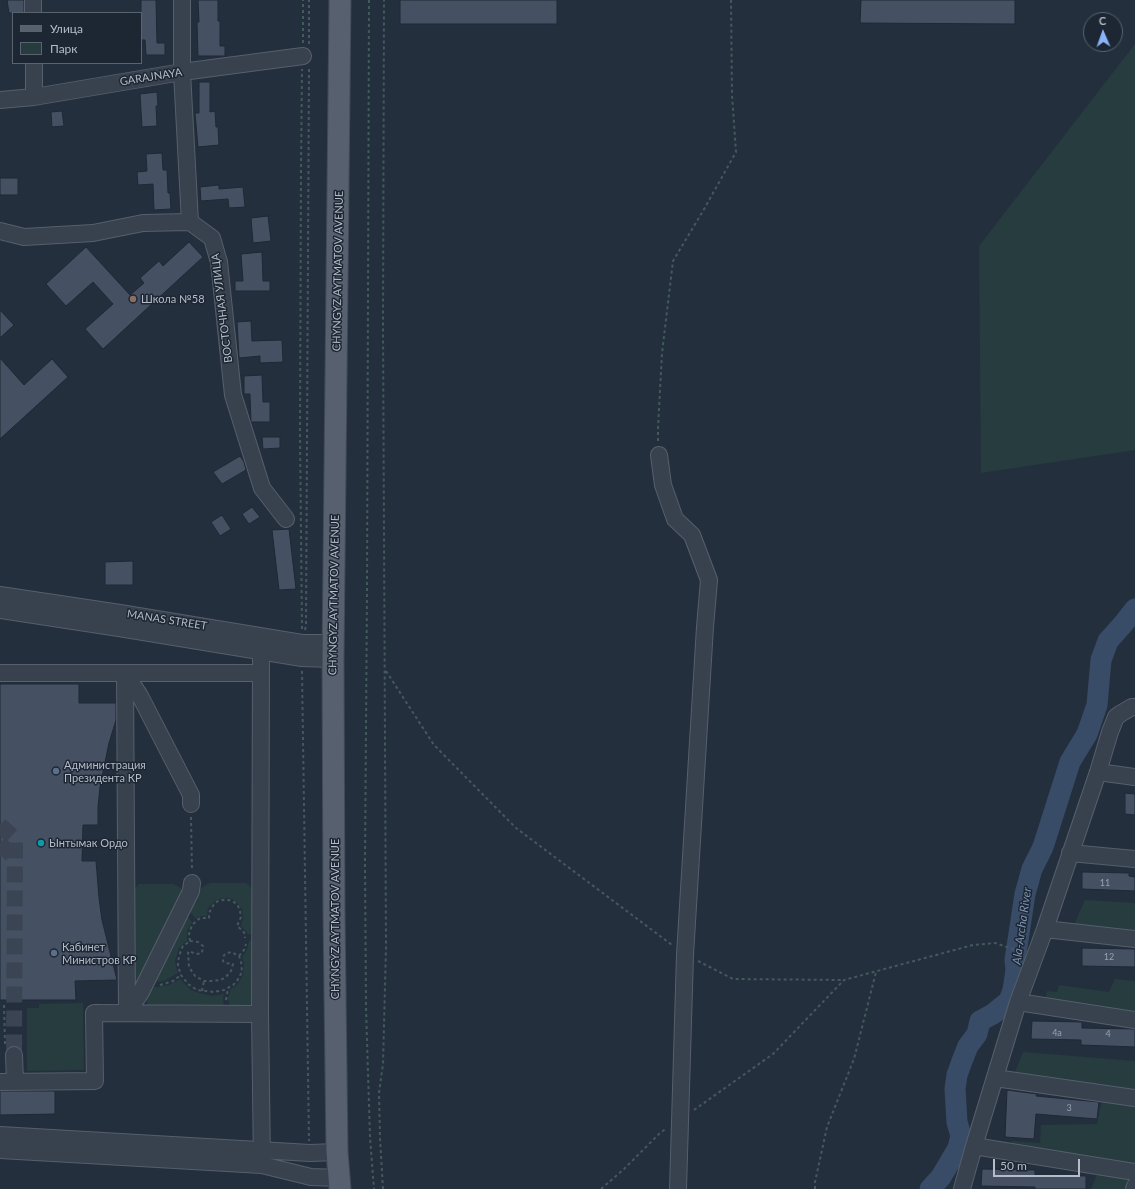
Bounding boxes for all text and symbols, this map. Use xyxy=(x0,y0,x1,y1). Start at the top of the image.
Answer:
legend xyxy=(12,12,142,64)
north arrow xyxy=(1083,12,1123,52)
text: С xyxy=(1099,14,1106,27)
text: Улица xyxy=(50,21,83,36)
text: Парк xyxy=(50,41,78,56)
street label: GARAJNAYA xyxy=(119,66,183,88)
street label: CHYNGYZ AYTMATOV AVENUE xyxy=(330,191,346,351)
street label: ВОСТОЧНАЯ УЛИЦА xyxy=(209,253,235,363)
place label: Школа №58 xyxy=(141,292,205,306)
marker: Школа №58 xyxy=(128,294,138,304)
street label: CHYNGYZ AYTMATOV AVENUE xyxy=(326,515,342,675)
street label: MANAS STREET xyxy=(126,607,208,633)
place label: Администрация Президента КР xyxy=(64,758,146,784)
marker: Администрация Президента КР xyxy=(51,766,61,776)
place label: Ынтымак Ордо xyxy=(49,836,128,850)
marker: Ынтымак Ордо xyxy=(36,838,46,848)
street label: CHYNGYZ AYTMATOV AVENUE xyxy=(328,839,342,999)
house number: 11 xyxy=(1100,878,1110,888)
water label: Ala-Archa River xyxy=(1009,886,1035,966)
place label: Кабинет Министров КР xyxy=(62,940,136,966)
marker: Кабинет Министров КР xyxy=(49,948,59,958)
house number: 12 xyxy=(1104,952,1114,962)
house number: 4а xyxy=(1052,1028,1062,1038)
house number: 4 xyxy=(1105,1029,1111,1039)
house number: 3 xyxy=(1066,1103,1072,1113)
scale bar xyxy=(995,1151,1082,1177)
text: 50 m xyxy=(1000,1158,1027,1173)

